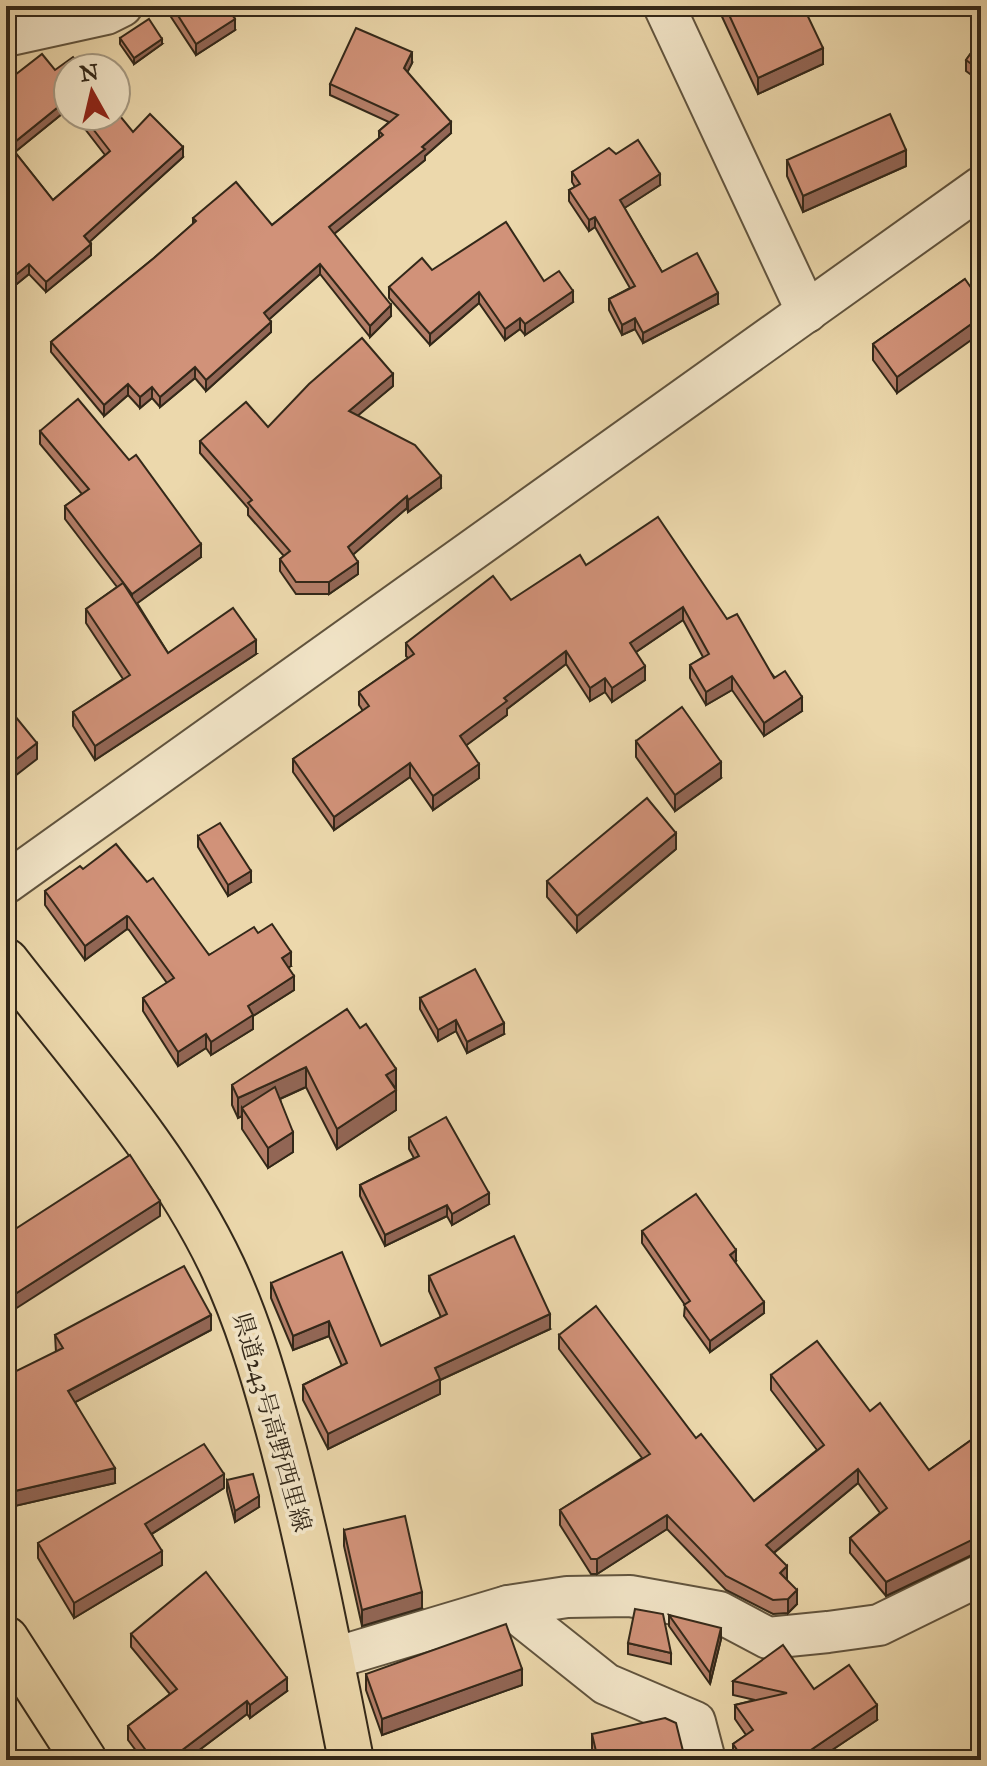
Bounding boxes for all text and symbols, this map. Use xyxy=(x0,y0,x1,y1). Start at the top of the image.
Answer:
north arrow xyxy=(52,52,132,132)
text: N xyxy=(78,58,101,87)
street label: 県道243号高野西里線 xyxy=(226,1309,318,1535)

